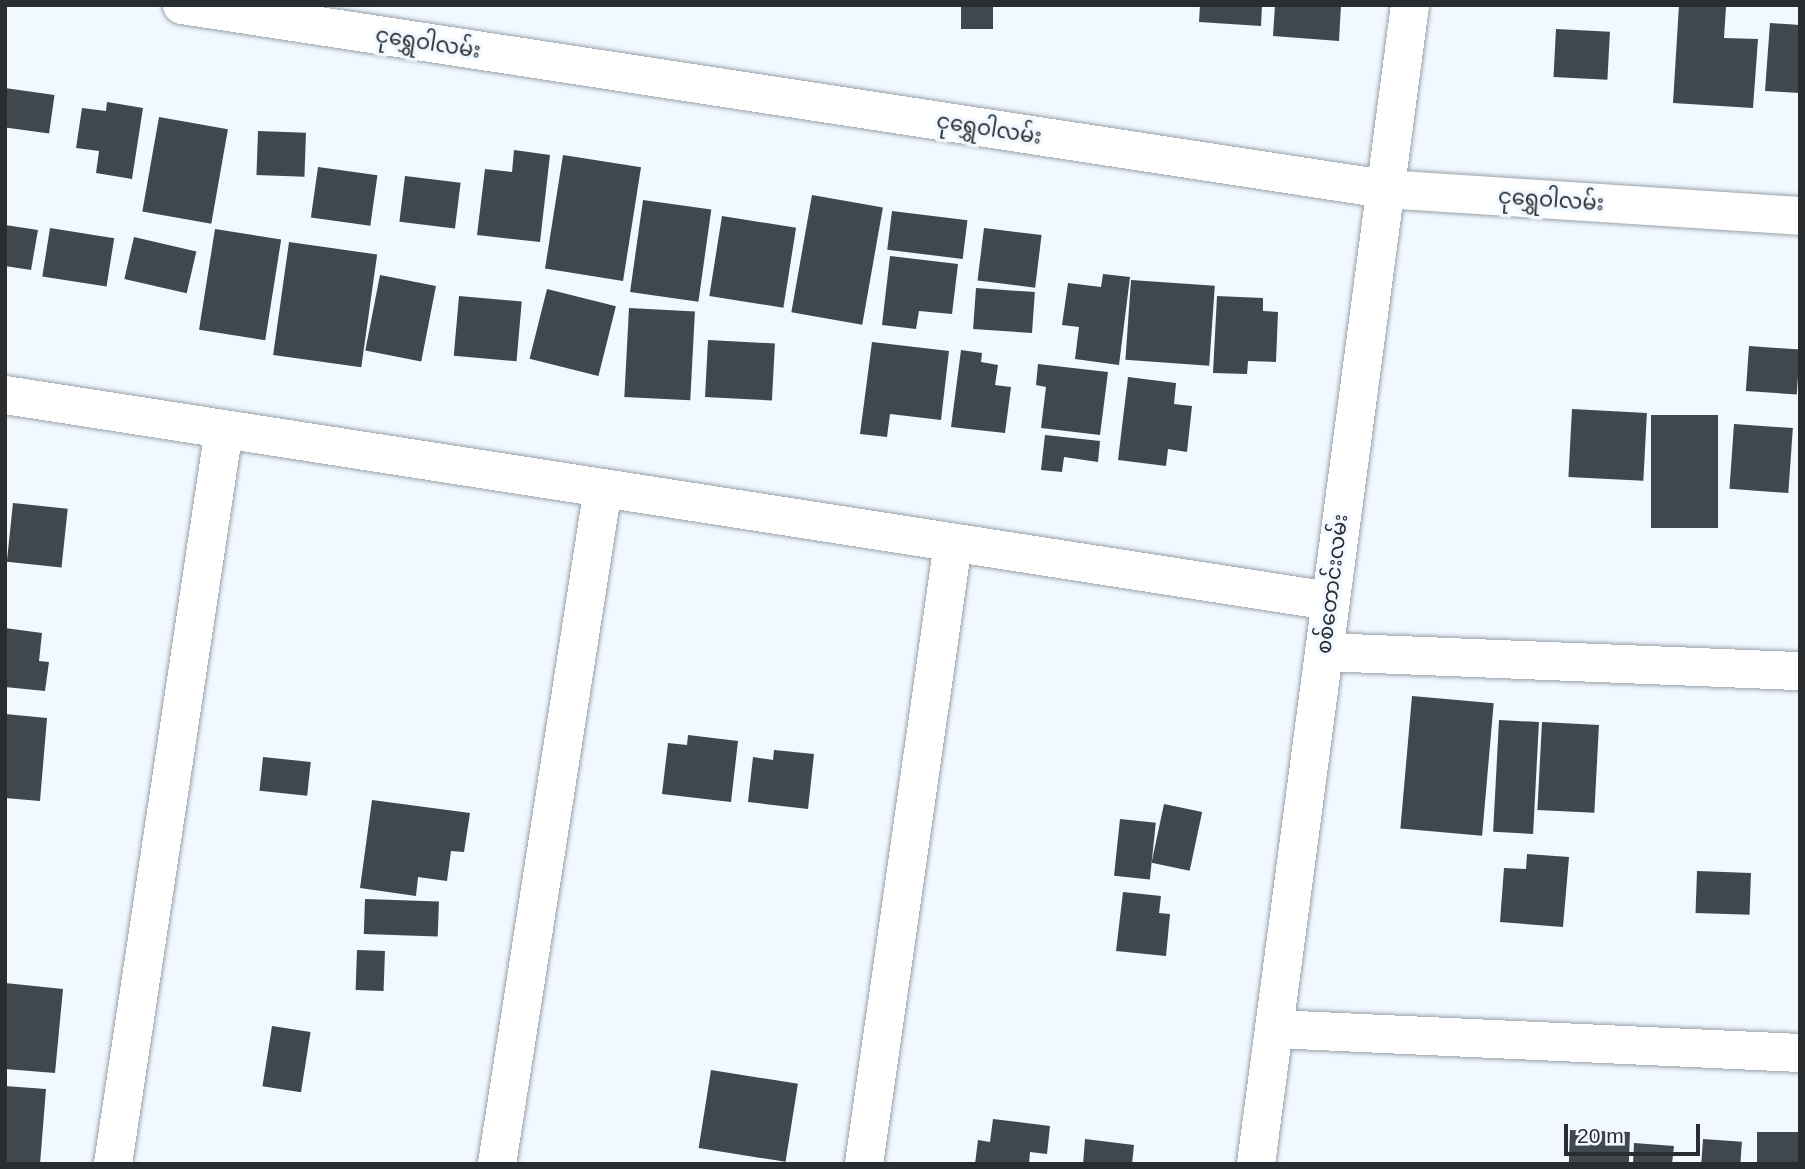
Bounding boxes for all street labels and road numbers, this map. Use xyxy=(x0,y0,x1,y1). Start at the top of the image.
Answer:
street label: ငုရွှေဝါလမ်း xyxy=(374,22,482,64)
street label: ငုရွှေဝါလမ်း xyxy=(935,108,1043,150)
street label: ငုရွှေဝါလမ်း xyxy=(1497,184,1605,216)
street label: စစ်တောင်းလမ်း xyxy=(1311,513,1353,655)

